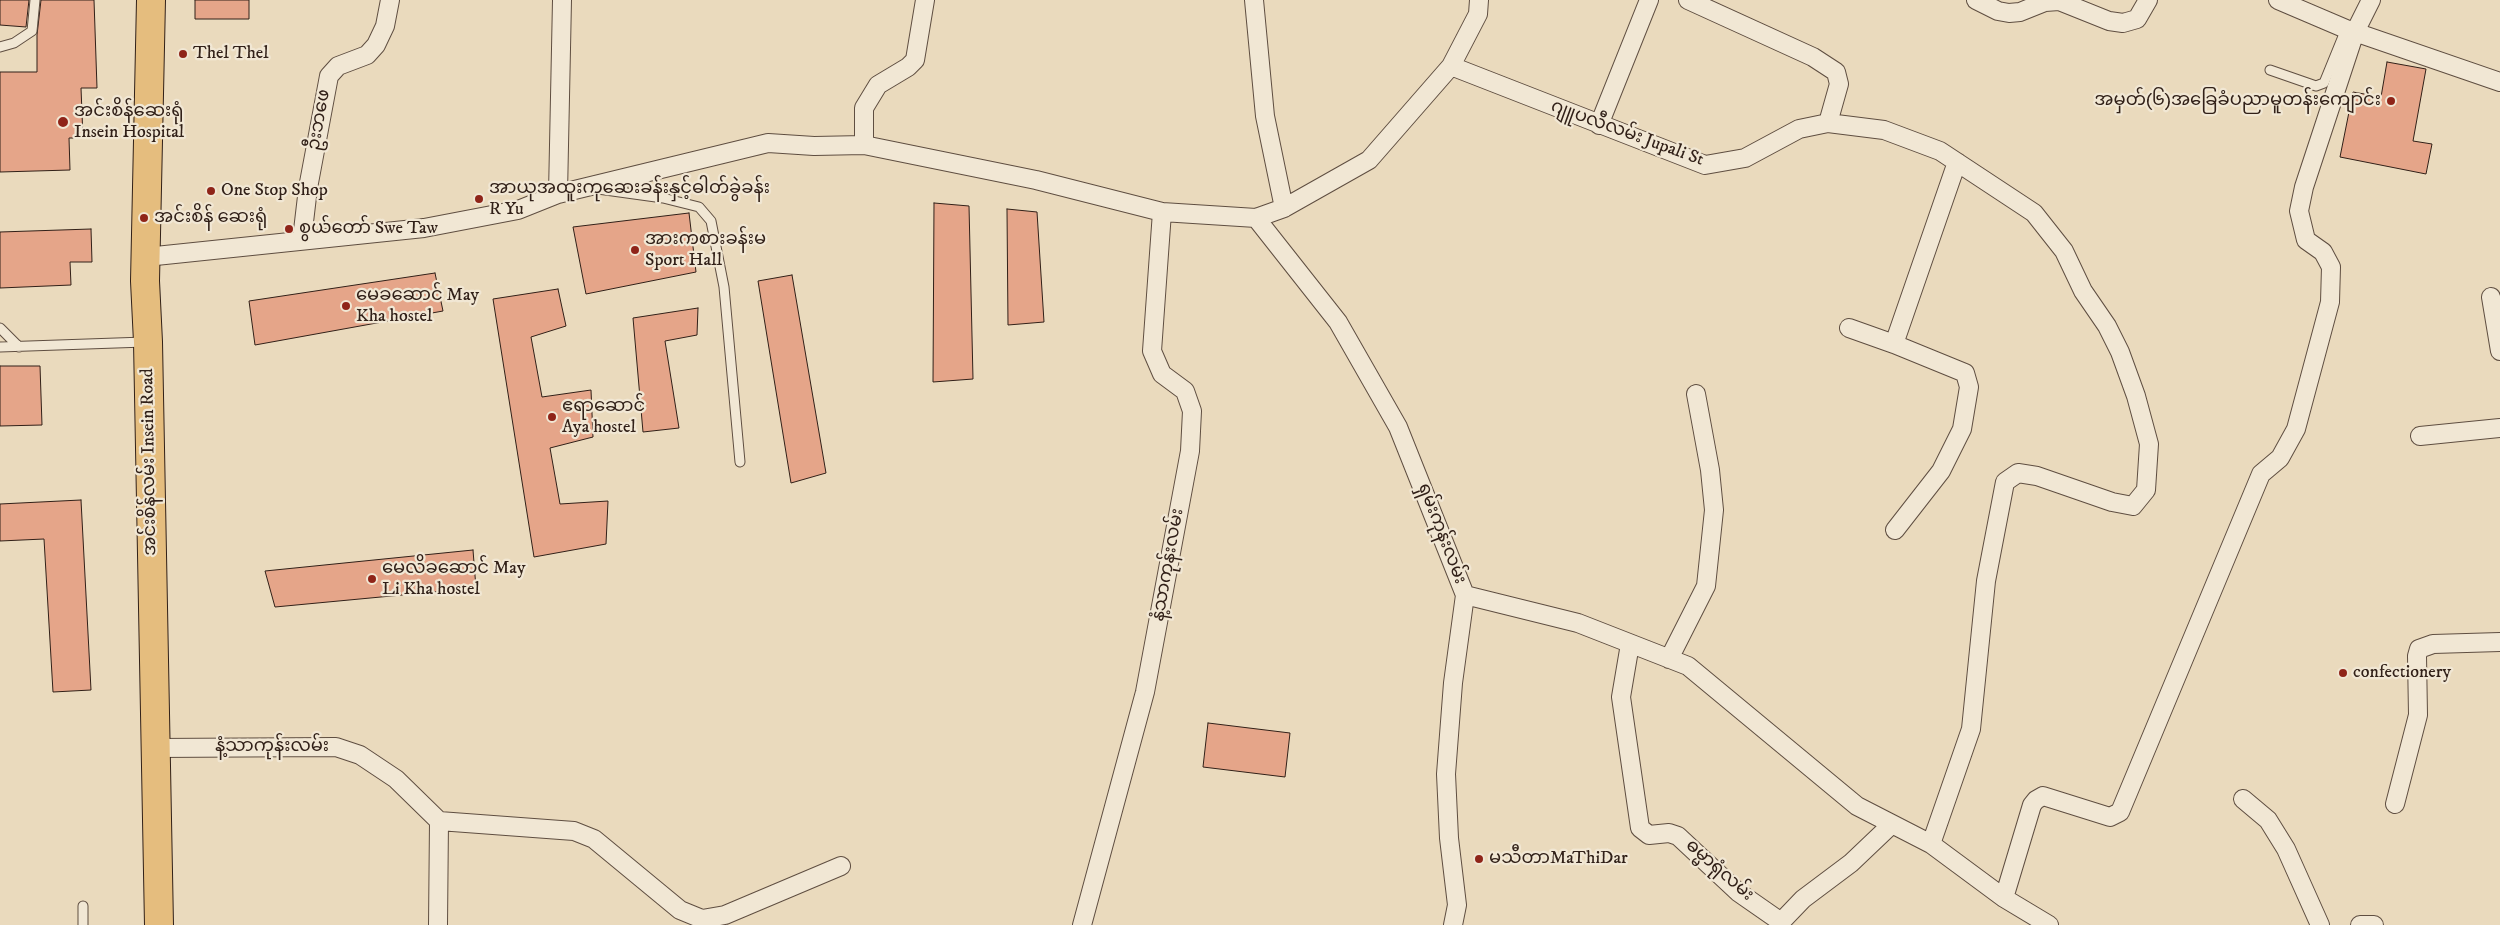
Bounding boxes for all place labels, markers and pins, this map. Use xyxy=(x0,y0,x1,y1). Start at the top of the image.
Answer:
place label: Thel Thel xyxy=(193,43,269,65)
marker: Thel Thel xyxy=(177,48,189,60)
place label: အမှတ်(၆)အခြေခံပညာမူတန်းကျောင်း xyxy=(2094,90,2381,112)
marker: အမှတ်(၆)အခြေခံပညာမူတန်းကျောင်း xyxy=(2385,95,2397,107)
place label: အင်းစိန်ဆေးရုံ Insein Hospital xyxy=(74,101,184,144)
marker: အင်းစိန်ဆေးရုံ Insein Hospital xyxy=(56,115,70,129)
place label: အာယုအထူးကုဆေးခန်းနှင့်ဓါတ်ခွဲခန်း R Yu xyxy=(489,178,770,220)
place label: One Stop Shop xyxy=(221,180,328,202)
marker: One Stop Shop xyxy=(205,185,217,197)
marker: အာယုအထူးကုဆေးခန်းနှင့်ဓါတ်ခွဲခန်း R Yu xyxy=(473,193,485,205)
place label: အင်းစိန် ဆေးရုံ xyxy=(154,207,267,229)
marker: အင်းစိန် ဆေးရုံ xyxy=(138,212,150,224)
place label: စွယ်တော် Swe Taw xyxy=(299,218,438,240)
marker: စွယ်တော် Swe Taw xyxy=(283,223,295,235)
place label: အားကစားခန်းမ Sport Hall xyxy=(645,229,766,272)
marker: အားကစားခန်းမ Sport Hall xyxy=(629,244,641,256)
place label: မေခဆောင် May Kha hostel xyxy=(356,285,479,328)
marker: မေခဆောင် May Kha hostel xyxy=(340,300,352,312)
place label: ဧရာဆောင် Aya hostel xyxy=(562,396,645,438)
marker: ဧရာဆောင် Aya hostel xyxy=(546,411,558,423)
place label: မေလိခဆောင် May Li Kha hostel xyxy=(382,558,525,600)
marker: မေလိခဆောင် May Li Kha hostel xyxy=(366,573,378,585)
place label: confectionery xyxy=(2353,662,2451,684)
marker: confectionery xyxy=(2337,667,2349,679)
place label: မသီတာMaThiDar xyxy=(1489,848,1628,870)
marker: မသီတာMaThiDar xyxy=(1473,853,1485,865)

